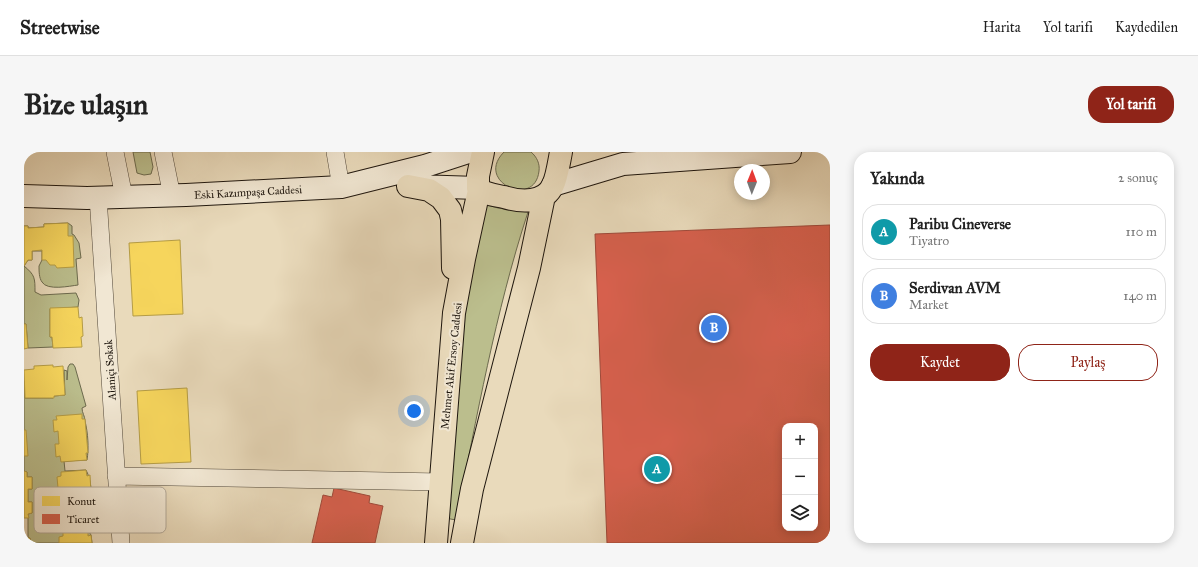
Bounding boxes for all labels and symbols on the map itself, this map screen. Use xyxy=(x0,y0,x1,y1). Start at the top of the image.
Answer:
north arrow xyxy=(734,164,770,200)
street label: Eski Kazımpaşa Caddesi xyxy=(194,183,302,202)
street label: Mehmet Akif Ersoy Caddesi xyxy=(438,302,465,430)
pin: B xyxy=(701,313,727,343)
street label: Alaniçi Sokak xyxy=(102,338,119,402)
your location xyxy=(404,401,424,421)
pin: A xyxy=(644,454,670,484)
legend xyxy=(34,487,166,533)
text: Konut xyxy=(67,495,96,508)
text: Ticaret xyxy=(67,513,99,526)

